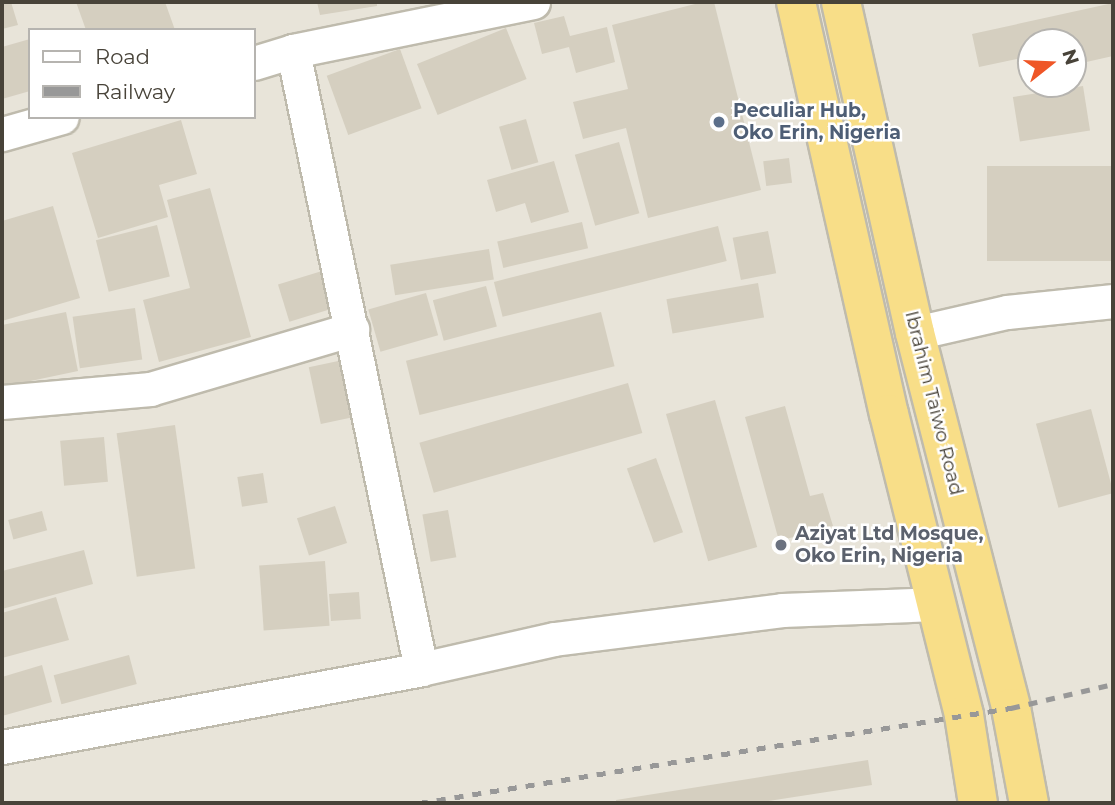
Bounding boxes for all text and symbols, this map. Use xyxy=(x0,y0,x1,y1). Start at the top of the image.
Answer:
legend xyxy=(28,28,256,119)
north arrow xyxy=(1017,28,1087,98)
text: Road xyxy=(95,44,150,69)
text: N xyxy=(1057,46,1084,68)
text: Railway xyxy=(95,79,175,104)
place label: Peculiar Hub, Oko Erin, Nigeria xyxy=(733,100,901,144)
marker: Peculiar Hub, Oko Erin, Nigeria xyxy=(711,114,727,130)
street label: Ibrahim Taiwo Road xyxy=(900,308,968,498)
place label: Aziyat Ltd Mosque, Oko Erin, Nigeria xyxy=(795,523,984,567)
marker: Aziyat Ltd Mosque, Oko Erin, Nigeria xyxy=(773,537,789,553)

